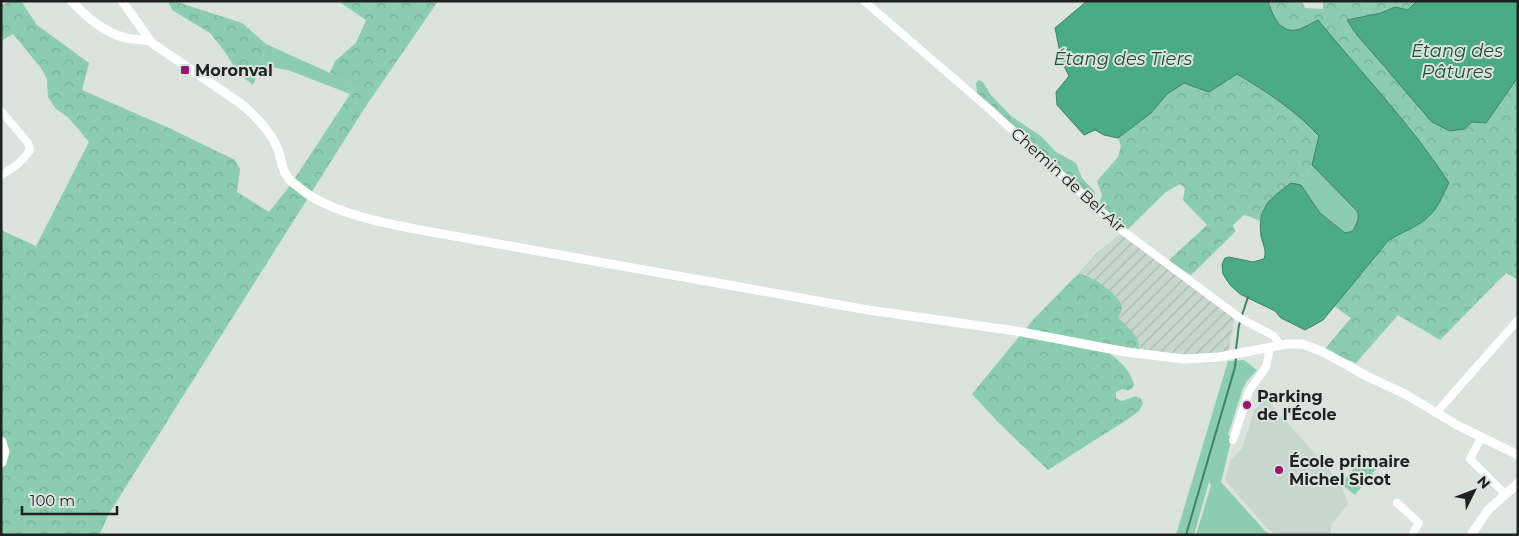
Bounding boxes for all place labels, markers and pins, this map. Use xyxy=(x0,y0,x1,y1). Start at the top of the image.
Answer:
place label: Moronval xyxy=(195,61,273,80)
marker: Moronval xyxy=(179,64,191,76)
place label: Parking de l'École xyxy=(1257,387,1337,424)
marker: Parking de l'École xyxy=(1241,399,1253,411)
place label: École primaire Michel Sicot xyxy=(1289,452,1410,489)
marker: École primaire Michel Sicot xyxy=(1273,464,1285,476)

